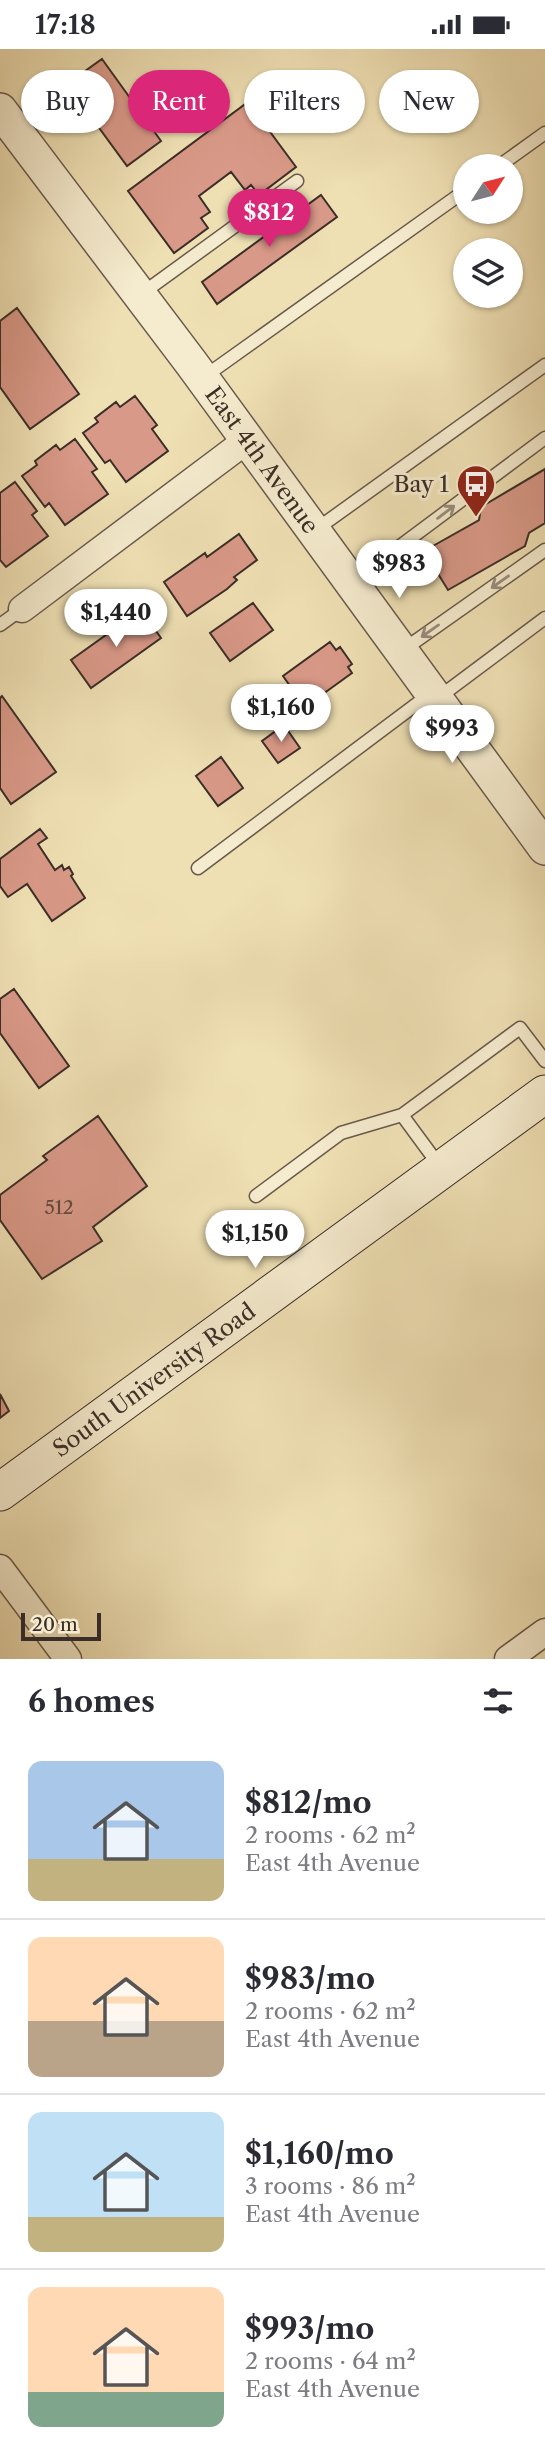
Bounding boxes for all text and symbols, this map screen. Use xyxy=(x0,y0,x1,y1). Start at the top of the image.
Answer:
text: 17:18 xyxy=(35,9,96,41)
chip: Buy xyxy=(21,70,114,133)
chip: Rent xyxy=(128,70,230,133)
chip: Filters xyxy=(244,70,365,133)
chip: New xyxy=(379,70,479,133)
north arrow xyxy=(453,154,523,224)
map controls xyxy=(453,154,523,308)
pin: $812 xyxy=(228,189,310,249)
text: $812 xyxy=(244,198,294,226)
button: layers xyxy=(453,238,523,308)
street label: East 4th Avenue xyxy=(199,381,325,539)
bus stop icon: Bay 1 xyxy=(455,463,497,518)
place label: Bay 1 xyxy=(394,470,449,498)
one-way arrow xyxy=(436,505,455,520)
pin: $983 xyxy=(358,540,440,600)
text: $983 xyxy=(372,549,426,577)
one-way arrow xyxy=(491,574,510,589)
pin: $1,440 xyxy=(59,589,173,649)
text: $1,440 xyxy=(80,598,152,626)
one-way arrow xyxy=(421,624,440,638)
pin: $1,160 xyxy=(224,685,338,744)
text: $1,160 xyxy=(247,693,315,721)
pin: $993 xyxy=(411,705,493,765)
text: $993 xyxy=(425,714,479,742)
house number: 512 xyxy=(44,1196,74,1219)
pin: $1,150 xyxy=(198,1211,312,1270)
text: $1,150 xyxy=(221,1219,289,1247)
street label: South University Road xyxy=(47,1297,261,1463)
scale bar xyxy=(21,1610,102,1642)
text: 20 m xyxy=(32,1613,78,1636)
icon: filters xyxy=(479,1682,517,1720)
text: 6 homes xyxy=(28,1683,155,1720)
text: $812/mo xyxy=(245,1784,372,1821)
icon: home xyxy=(84,1789,168,1873)
text: 2 rooms · 62 m² xyxy=(245,1821,416,1849)
text: East 4th Avenue xyxy=(245,1849,420,1877)
text: $983/mo xyxy=(245,1960,375,1997)
icon: home xyxy=(84,1965,168,2049)
text: 2 rooms · 62 m² xyxy=(245,1997,416,2025)
text: East 4th Avenue xyxy=(245,2025,420,2053)
text: $1,160/mo xyxy=(245,2135,394,2172)
icon: home xyxy=(84,2140,168,2224)
text: 3 rooms · 86 m² xyxy=(245,2172,416,2200)
text: East 4th Avenue xyxy=(245,2200,420,2228)
text: $993/mo xyxy=(245,2310,374,2347)
icon: home xyxy=(84,2315,168,2399)
text: 2 rooms · 64 m² xyxy=(245,2347,416,2375)
text: East 4th Avenue xyxy=(245,2375,420,2403)

